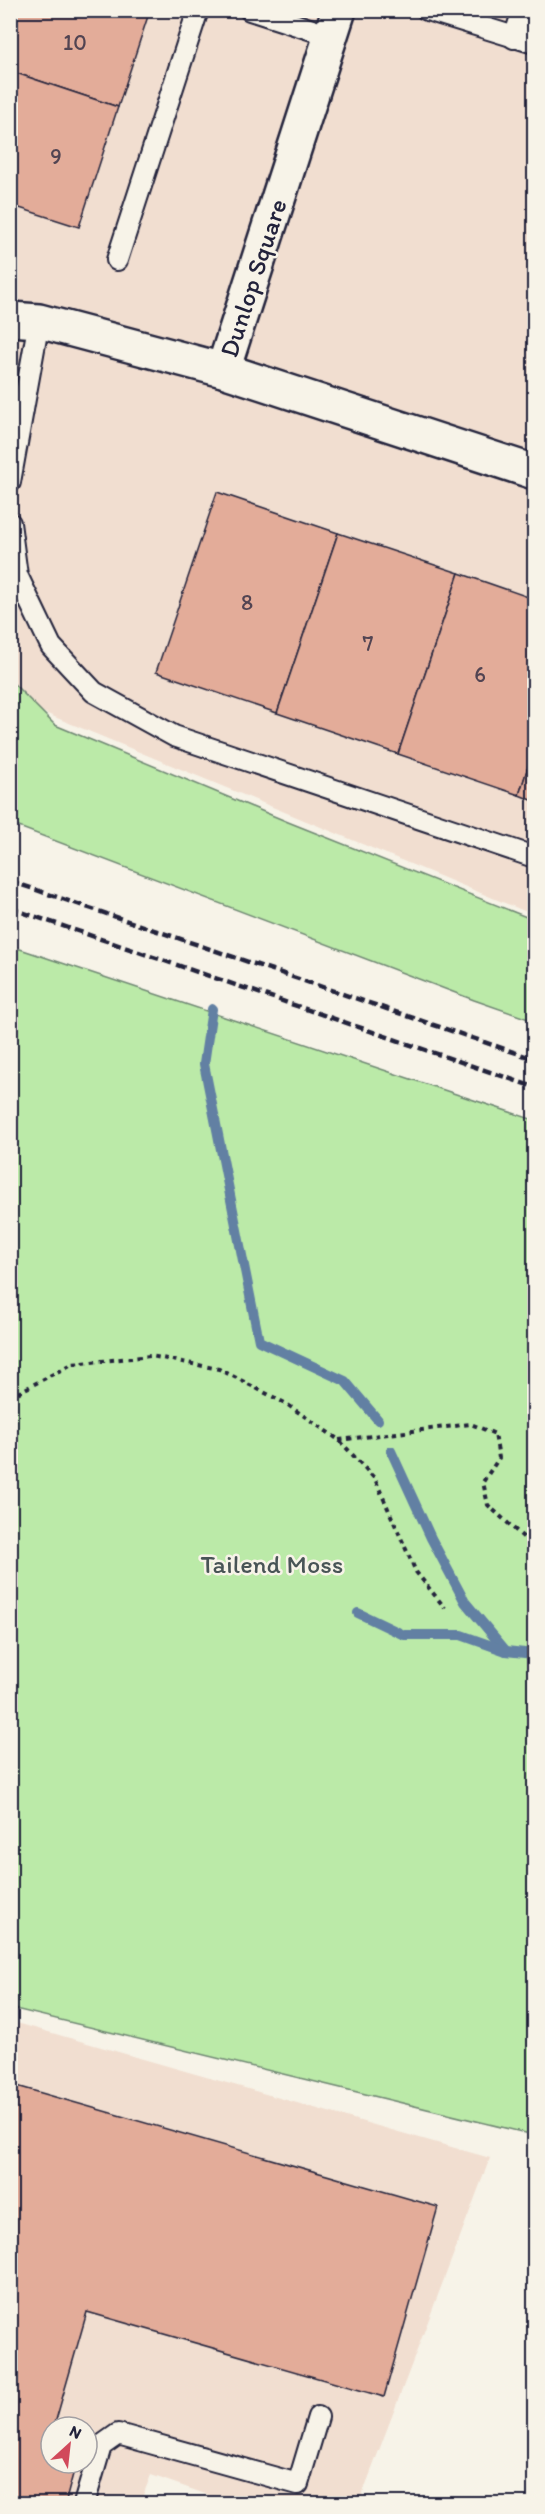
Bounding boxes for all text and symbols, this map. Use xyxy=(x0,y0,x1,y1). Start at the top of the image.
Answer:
house number: 10 xyxy=(63,29,87,56)
house number: 9 xyxy=(50,143,62,170)
street label: Dunlop Square xyxy=(212,195,294,361)
house number: 8 xyxy=(241,589,253,616)
house number: 7 xyxy=(363,630,374,657)
house number: 6 xyxy=(474,661,486,688)
park label: Tailend Moss xyxy=(201,1548,343,1580)
north arrow xyxy=(39,2415,99,2475)
text: N xyxy=(66,2421,85,2443)

